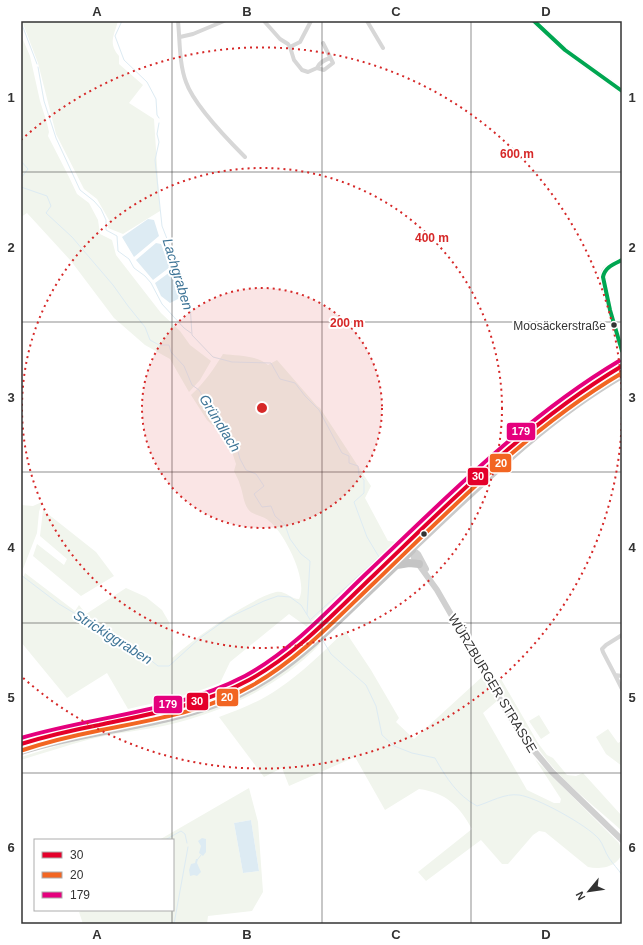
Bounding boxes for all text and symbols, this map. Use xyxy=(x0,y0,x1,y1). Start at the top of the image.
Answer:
text: A xyxy=(92,4,102,19)
text: B xyxy=(242,4,252,19)
text: C xyxy=(391,4,401,19)
text: D xyxy=(541,4,551,19)
text: 1 xyxy=(7,90,15,105)
text: 1 xyxy=(628,90,636,105)
text: 600 m xyxy=(500,147,534,161)
text: 400 m xyxy=(415,231,449,245)
water label: Lachgraben xyxy=(160,236,197,312)
text: 2 xyxy=(7,240,15,255)
text: 2 xyxy=(628,240,636,255)
text: 200 m xyxy=(330,316,364,330)
place label: Moosäckerstraße xyxy=(513,319,606,333)
marker: Moosäckerstraße xyxy=(609,320,619,330)
text: 3 xyxy=(7,390,15,405)
text: 3 xyxy=(628,390,636,405)
water label: Gründlach xyxy=(196,391,244,455)
centre of rings xyxy=(255,401,269,415)
line badge: 179 xyxy=(506,422,536,441)
text: 179 xyxy=(512,425,530,437)
line badge: 20 xyxy=(489,453,512,473)
text: 20 xyxy=(495,457,507,469)
line badge: 30 xyxy=(467,467,489,486)
text: 30 xyxy=(472,470,484,482)
unlabelled marker xyxy=(419,529,429,539)
text: 4 xyxy=(7,540,15,555)
text: 4 xyxy=(628,540,636,555)
water label: Strickiggraben xyxy=(71,607,155,668)
street label: WÜRZBURGER STRASSE xyxy=(445,611,540,756)
line badge: 20 xyxy=(216,688,239,707)
text: 5 xyxy=(7,690,15,705)
text: 5 xyxy=(628,690,636,705)
text: 20 xyxy=(221,691,233,703)
line badge: 30 xyxy=(186,692,209,711)
line badge: 179 xyxy=(153,695,183,714)
text: 30 xyxy=(191,695,203,707)
text: 179 xyxy=(159,698,177,710)
legend xyxy=(34,839,174,911)
text: 6 xyxy=(7,840,15,855)
text: 6 xyxy=(628,840,636,855)
text: 30 xyxy=(70,848,84,862)
text: 20 xyxy=(70,868,84,882)
north arrow xyxy=(569,871,609,911)
text: 179 xyxy=(70,888,90,902)
text: N xyxy=(573,889,587,902)
text: A xyxy=(92,927,102,942)
text: B xyxy=(242,927,252,942)
text: C xyxy=(391,927,401,942)
text: D xyxy=(541,927,551,942)

